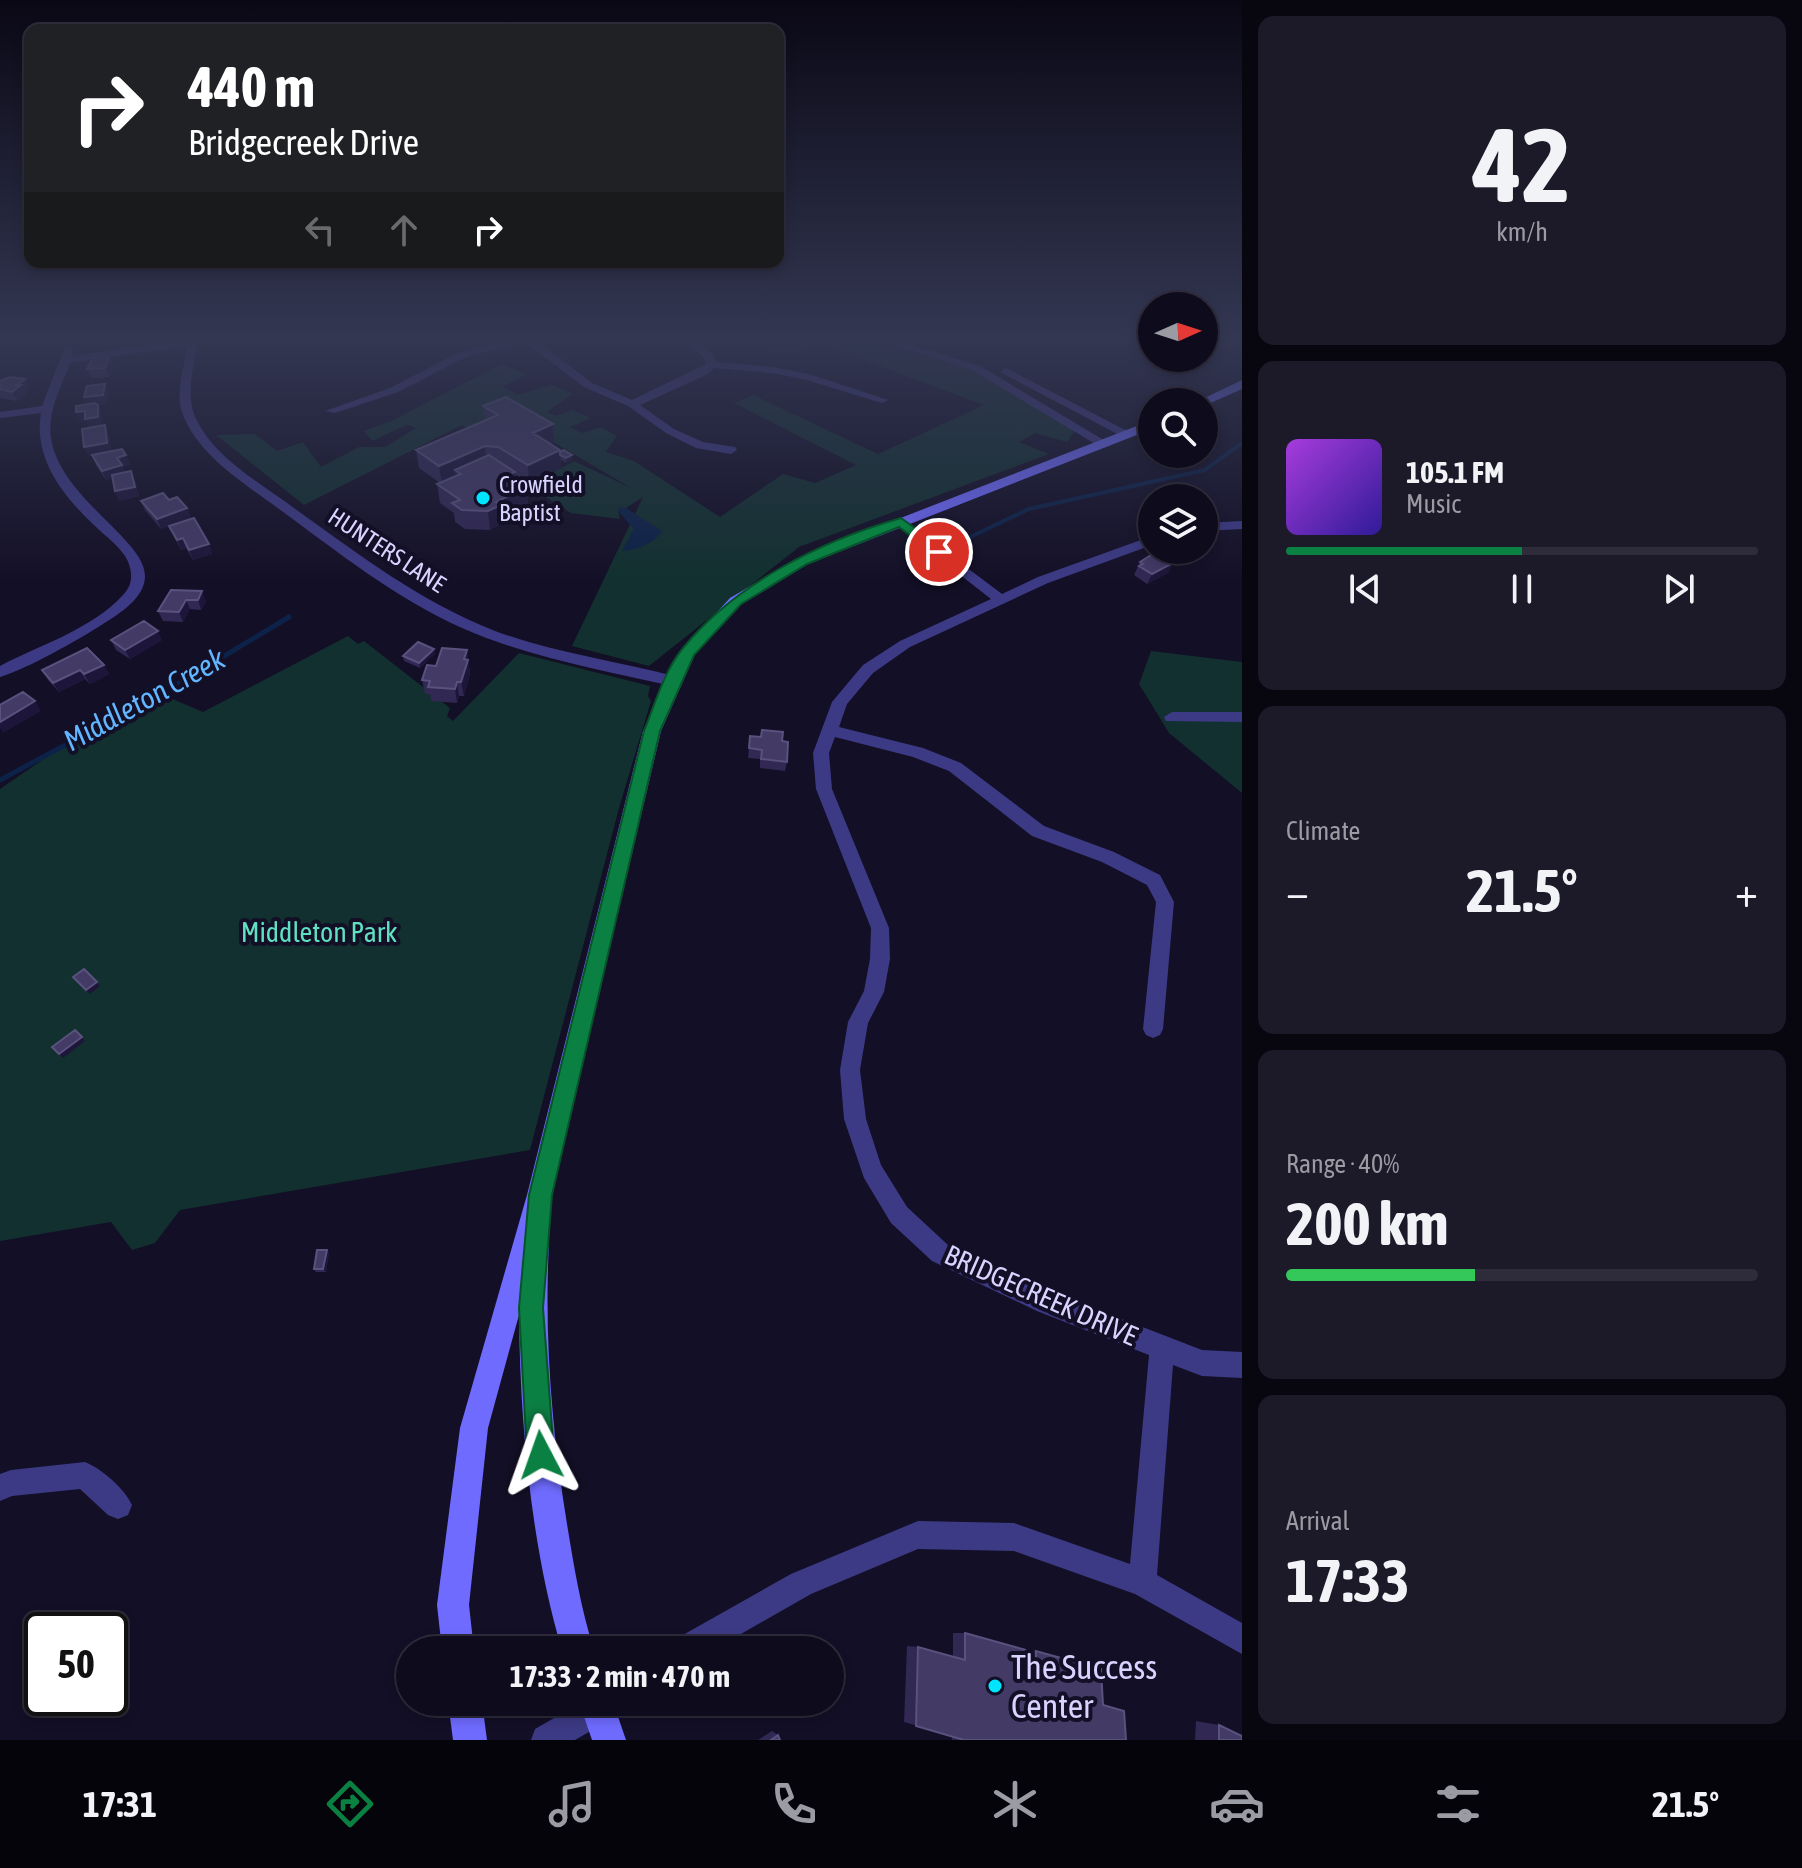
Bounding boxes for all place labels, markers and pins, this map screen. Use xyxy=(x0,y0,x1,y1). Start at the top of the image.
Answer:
place label: Crowfield Baptist xyxy=(499,471,583,526)
marker: Crowfield Baptist xyxy=(474,489,492,507)
pin xyxy=(905,518,973,586)
place label: The Success Center xyxy=(1011,1647,1157,1725)
marker: The Success Center xyxy=(986,1677,1004,1695)

